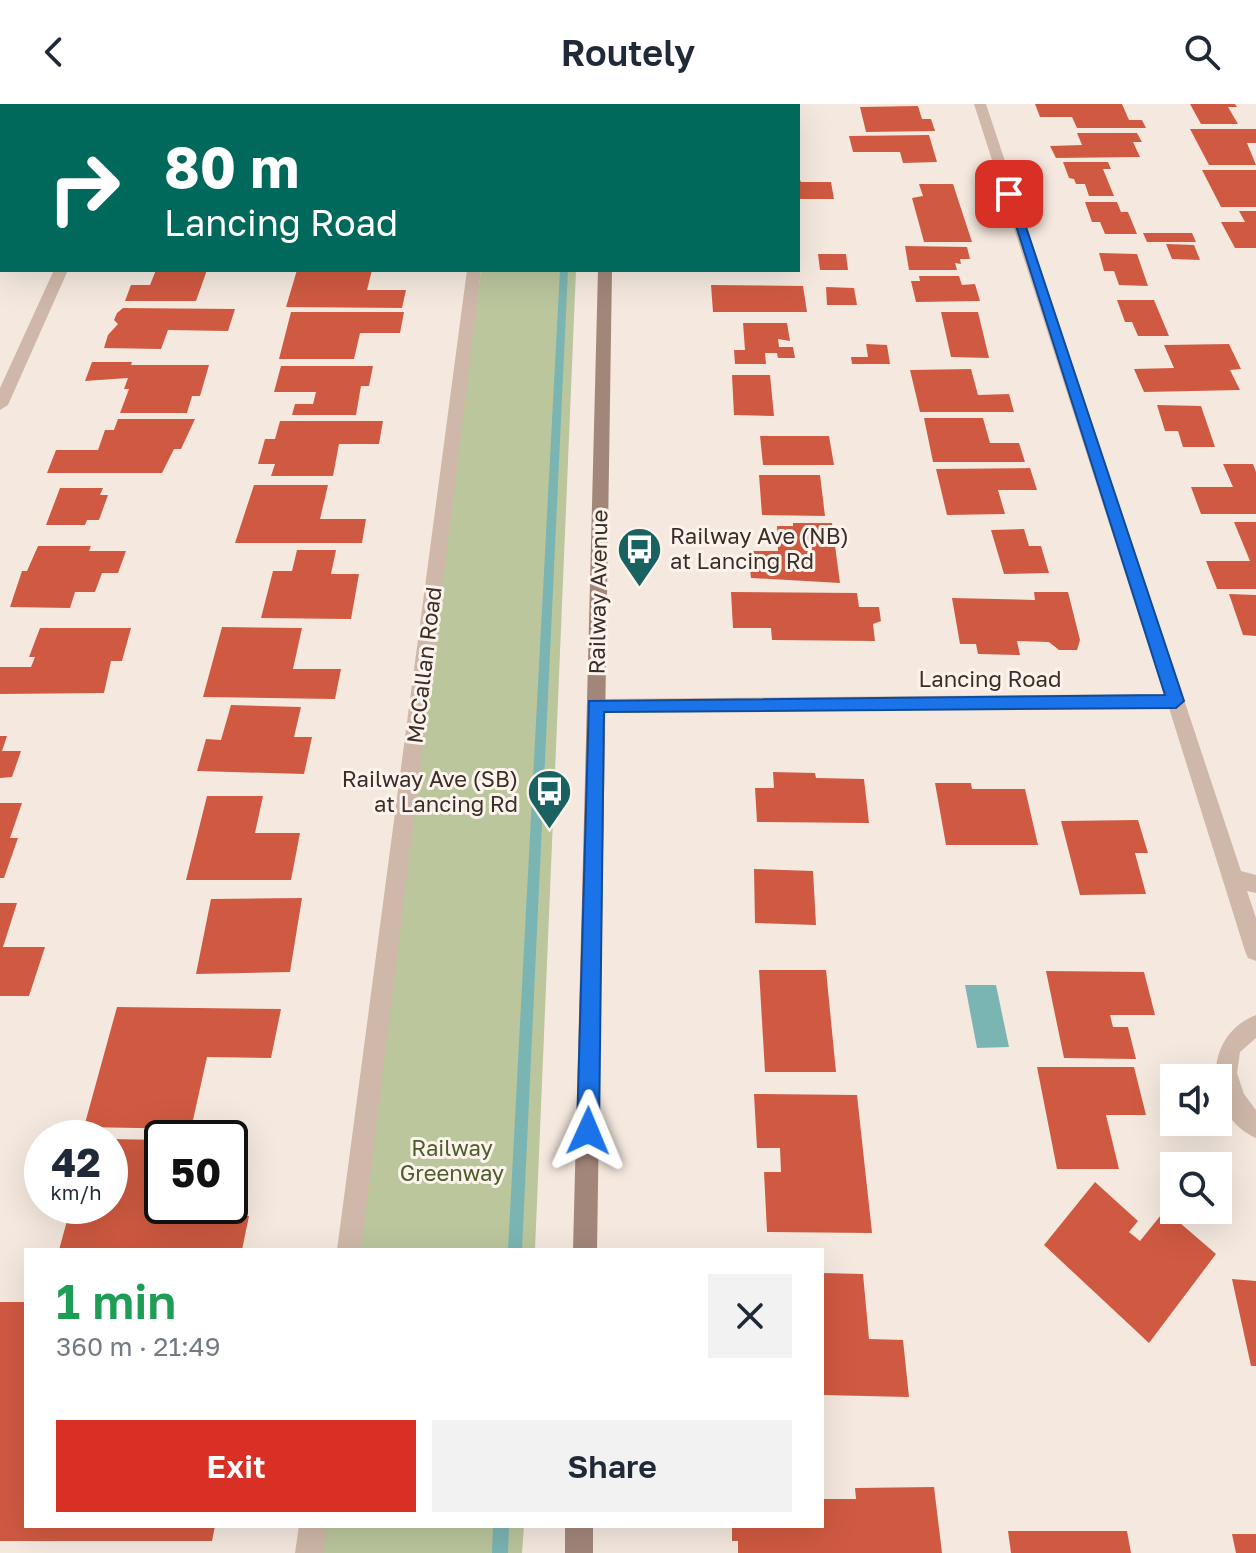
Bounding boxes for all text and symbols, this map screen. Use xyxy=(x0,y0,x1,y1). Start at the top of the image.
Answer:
icon: back xyxy=(32,30,76,74)
icon: search xyxy=(1180,30,1224,74)
text: Routely xyxy=(561,31,695,74)
text: 80 m xyxy=(164,133,299,200)
icon: right xyxy=(32,136,136,240)
pin xyxy=(975,160,1043,228)
icon: arrive xyxy=(987,172,1031,216)
text: Lancing Road xyxy=(164,201,398,244)
street label: Railway Avenue xyxy=(583,509,612,675)
place label: Railway Ave (NB) at Lancing Rd xyxy=(670,522,849,574)
bus stop icon: Railway Ave (NB) at Lancing Rd xyxy=(615,525,663,588)
street label: McCallan Road xyxy=(400,585,447,745)
street label: Lancing Road xyxy=(918,665,1062,692)
place label: Railway Ave (SB) at Lancing Rd xyxy=(342,765,518,817)
bus stop icon: Railway Ave (SB) at Lancing Rd xyxy=(525,768,573,831)
map controls xyxy=(1160,1064,1232,1224)
button: sound xyxy=(1160,1064,1232,1136)
position arrow xyxy=(546,1089,630,1173)
speed limit sign: 50 xyxy=(144,1120,248,1224)
park label: Railway Greenway xyxy=(400,1134,504,1186)
text: 42 xyxy=(51,1138,101,1186)
button: search xyxy=(1160,1152,1232,1224)
text: km/h xyxy=(51,1180,101,1204)
text: 1 min xyxy=(56,1272,176,1330)
button: close xyxy=(708,1274,792,1358)
text: 360 m · 21:49 xyxy=(56,1331,220,1362)
button: Exit xyxy=(56,1420,416,1512)
button: Share xyxy=(432,1420,792,1512)

